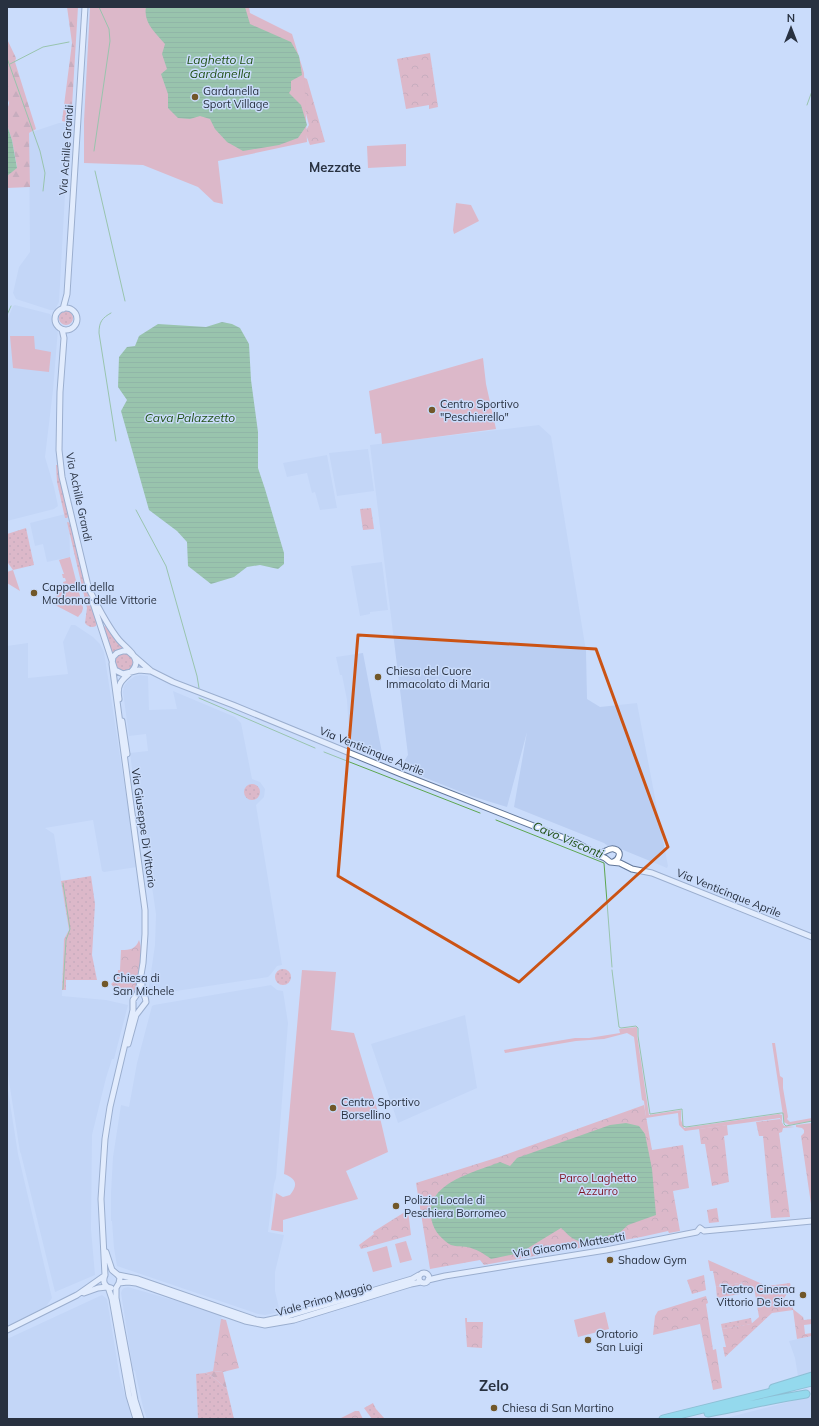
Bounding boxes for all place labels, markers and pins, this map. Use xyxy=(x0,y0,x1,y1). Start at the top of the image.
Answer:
place label: Gardanella Sport Village xyxy=(203,84,269,111)
marker: Gardanella Sport Village xyxy=(190,92,200,102)
place label: Centro Sportivo "Peschierello" xyxy=(440,397,519,424)
marker: Centro Sportivo "Peschierello" xyxy=(427,405,437,415)
place label: Cappella della Madonna delle Vittorie xyxy=(42,580,157,607)
marker: Cappella della Madonna delle Vittorie xyxy=(29,588,39,598)
place label: Chiesa del Cuore Immacolato di Maria xyxy=(386,664,490,691)
marker: Chiesa del Cuore Immacolato di Maria xyxy=(373,672,383,682)
place label: Chiesa di San Michele xyxy=(113,971,174,998)
marker: Chiesa di San Michele xyxy=(100,979,110,989)
place label: Centro Sportivo Borsellino xyxy=(341,1095,420,1122)
marker: Centro Sportivo Borsellino xyxy=(328,1103,338,1113)
place label: Polizia Locale di Peschiera Borromeo xyxy=(404,1193,506,1220)
marker: Polizia Locale di Peschiera Borromeo xyxy=(391,1201,401,1211)
place label: Shadow Gym xyxy=(618,1253,687,1267)
marker: Shadow Gym xyxy=(605,1255,615,1265)
place label: Teatro Cinema Vittorio De Sica xyxy=(717,1282,795,1309)
marker: Teatro Cinema Vittorio De Sica xyxy=(798,1290,808,1300)
place label: Oratorio San Luigi xyxy=(596,1327,643,1354)
marker: Oratorio San Luigi xyxy=(583,1335,593,1345)
place label: Chiesa di San Martino xyxy=(502,1401,614,1415)
marker: Chiesa di San Martino xyxy=(489,1403,499,1413)

